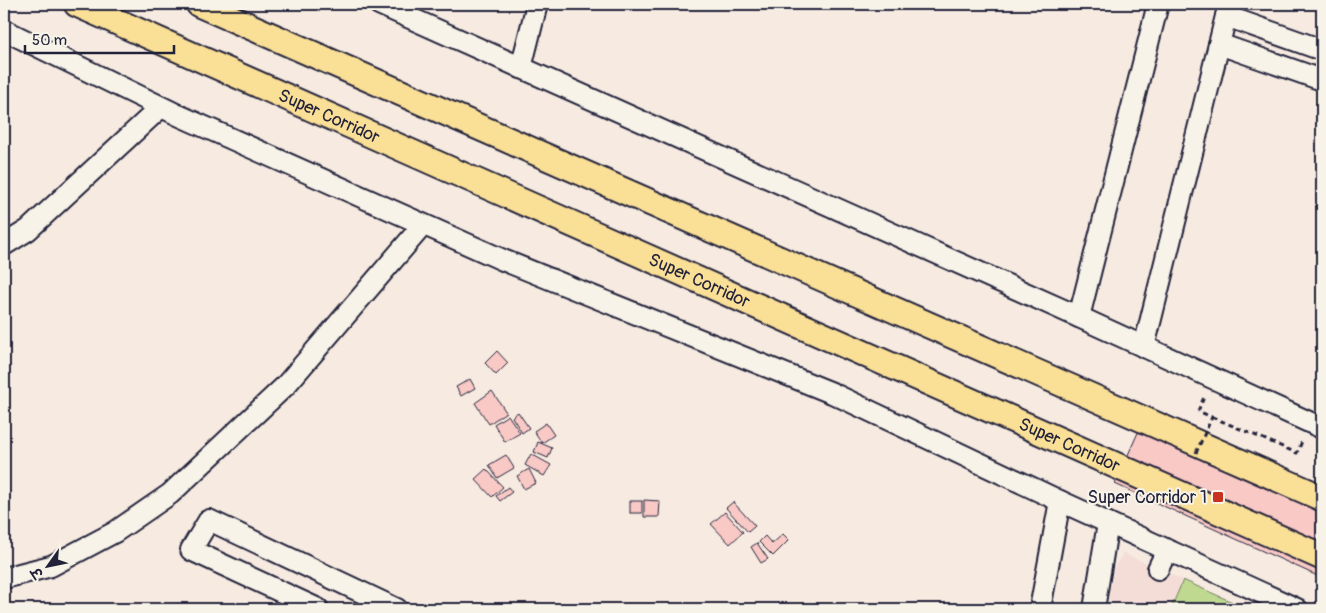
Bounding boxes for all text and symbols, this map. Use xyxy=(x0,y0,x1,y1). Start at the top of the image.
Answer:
scale bar xyxy=(25,22,174,54)
text: 50 m xyxy=(32,31,67,50)
street label: Super Corridor xyxy=(275,84,384,149)
street label: Super Corridor xyxy=(645,248,754,314)
street label: Super Corridor xyxy=(1015,413,1124,478)
place label: Super Corridor 1 xyxy=(1087,486,1207,509)
marker: Super Corridor 1 xyxy=(1211,490,1225,504)
north arrow xyxy=(22,540,72,590)
text: उ xyxy=(27,563,48,583)

